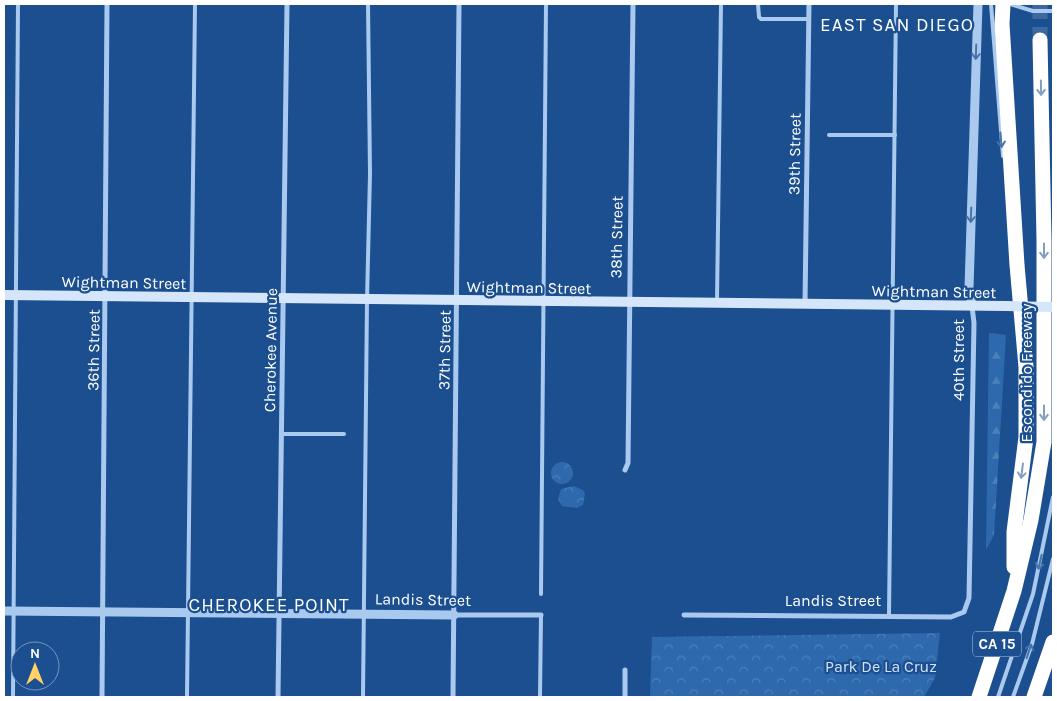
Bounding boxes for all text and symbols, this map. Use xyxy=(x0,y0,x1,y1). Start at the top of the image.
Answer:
district label: EAST SAN DIEGO xyxy=(820,14,974,36)
one-way arrow xyxy=(972,44,981,60)
one-way arrow xyxy=(1036,80,1046,96)
street label: 39th Street xyxy=(784,113,805,195)
one-way arrow xyxy=(997,131,1006,147)
street label: 38th Street xyxy=(606,196,627,279)
one-way arrow xyxy=(967,207,976,223)
one-way arrow xyxy=(1039,242,1049,259)
street label: Wightman Street xyxy=(61,272,187,293)
street label: Wightman Street xyxy=(466,277,592,298)
street label: Wightman Street xyxy=(871,281,997,302)
street label: Cherokee Avenue xyxy=(260,288,281,412)
street label: Escondido Freeway xyxy=(1017,303,1036,442)
street label: 36th Street xyxy=(83,309,104,391)
street label: 37th Street xyxy=(434,310,455,390)
street label: 40th Street xyxy=(949,319,968,401)
one-way arrow xyxy=(1039,405,1049,421)
one-way arrow xyxy=(1017,462,1027,478)
one-way arrow xyxy=(1035,553,1044,569)
street label: Landis Street xyxy=(375,589,471,610)
street label: Landis Street xyxy=(785,591,881,610)
district label: CHEROKEE POINT xyxy=(189,594,349,616)
road number: CA 15 xyxy=(973,632,1021,656)
north arrow xyxy=(10,641,60,691)
one-way arrow xyxy=(1025,644,1035,660)
text: N xyxy=(30,645,40,662)
park label: Park De La Cruz xyxy=(825,657,937,676)

